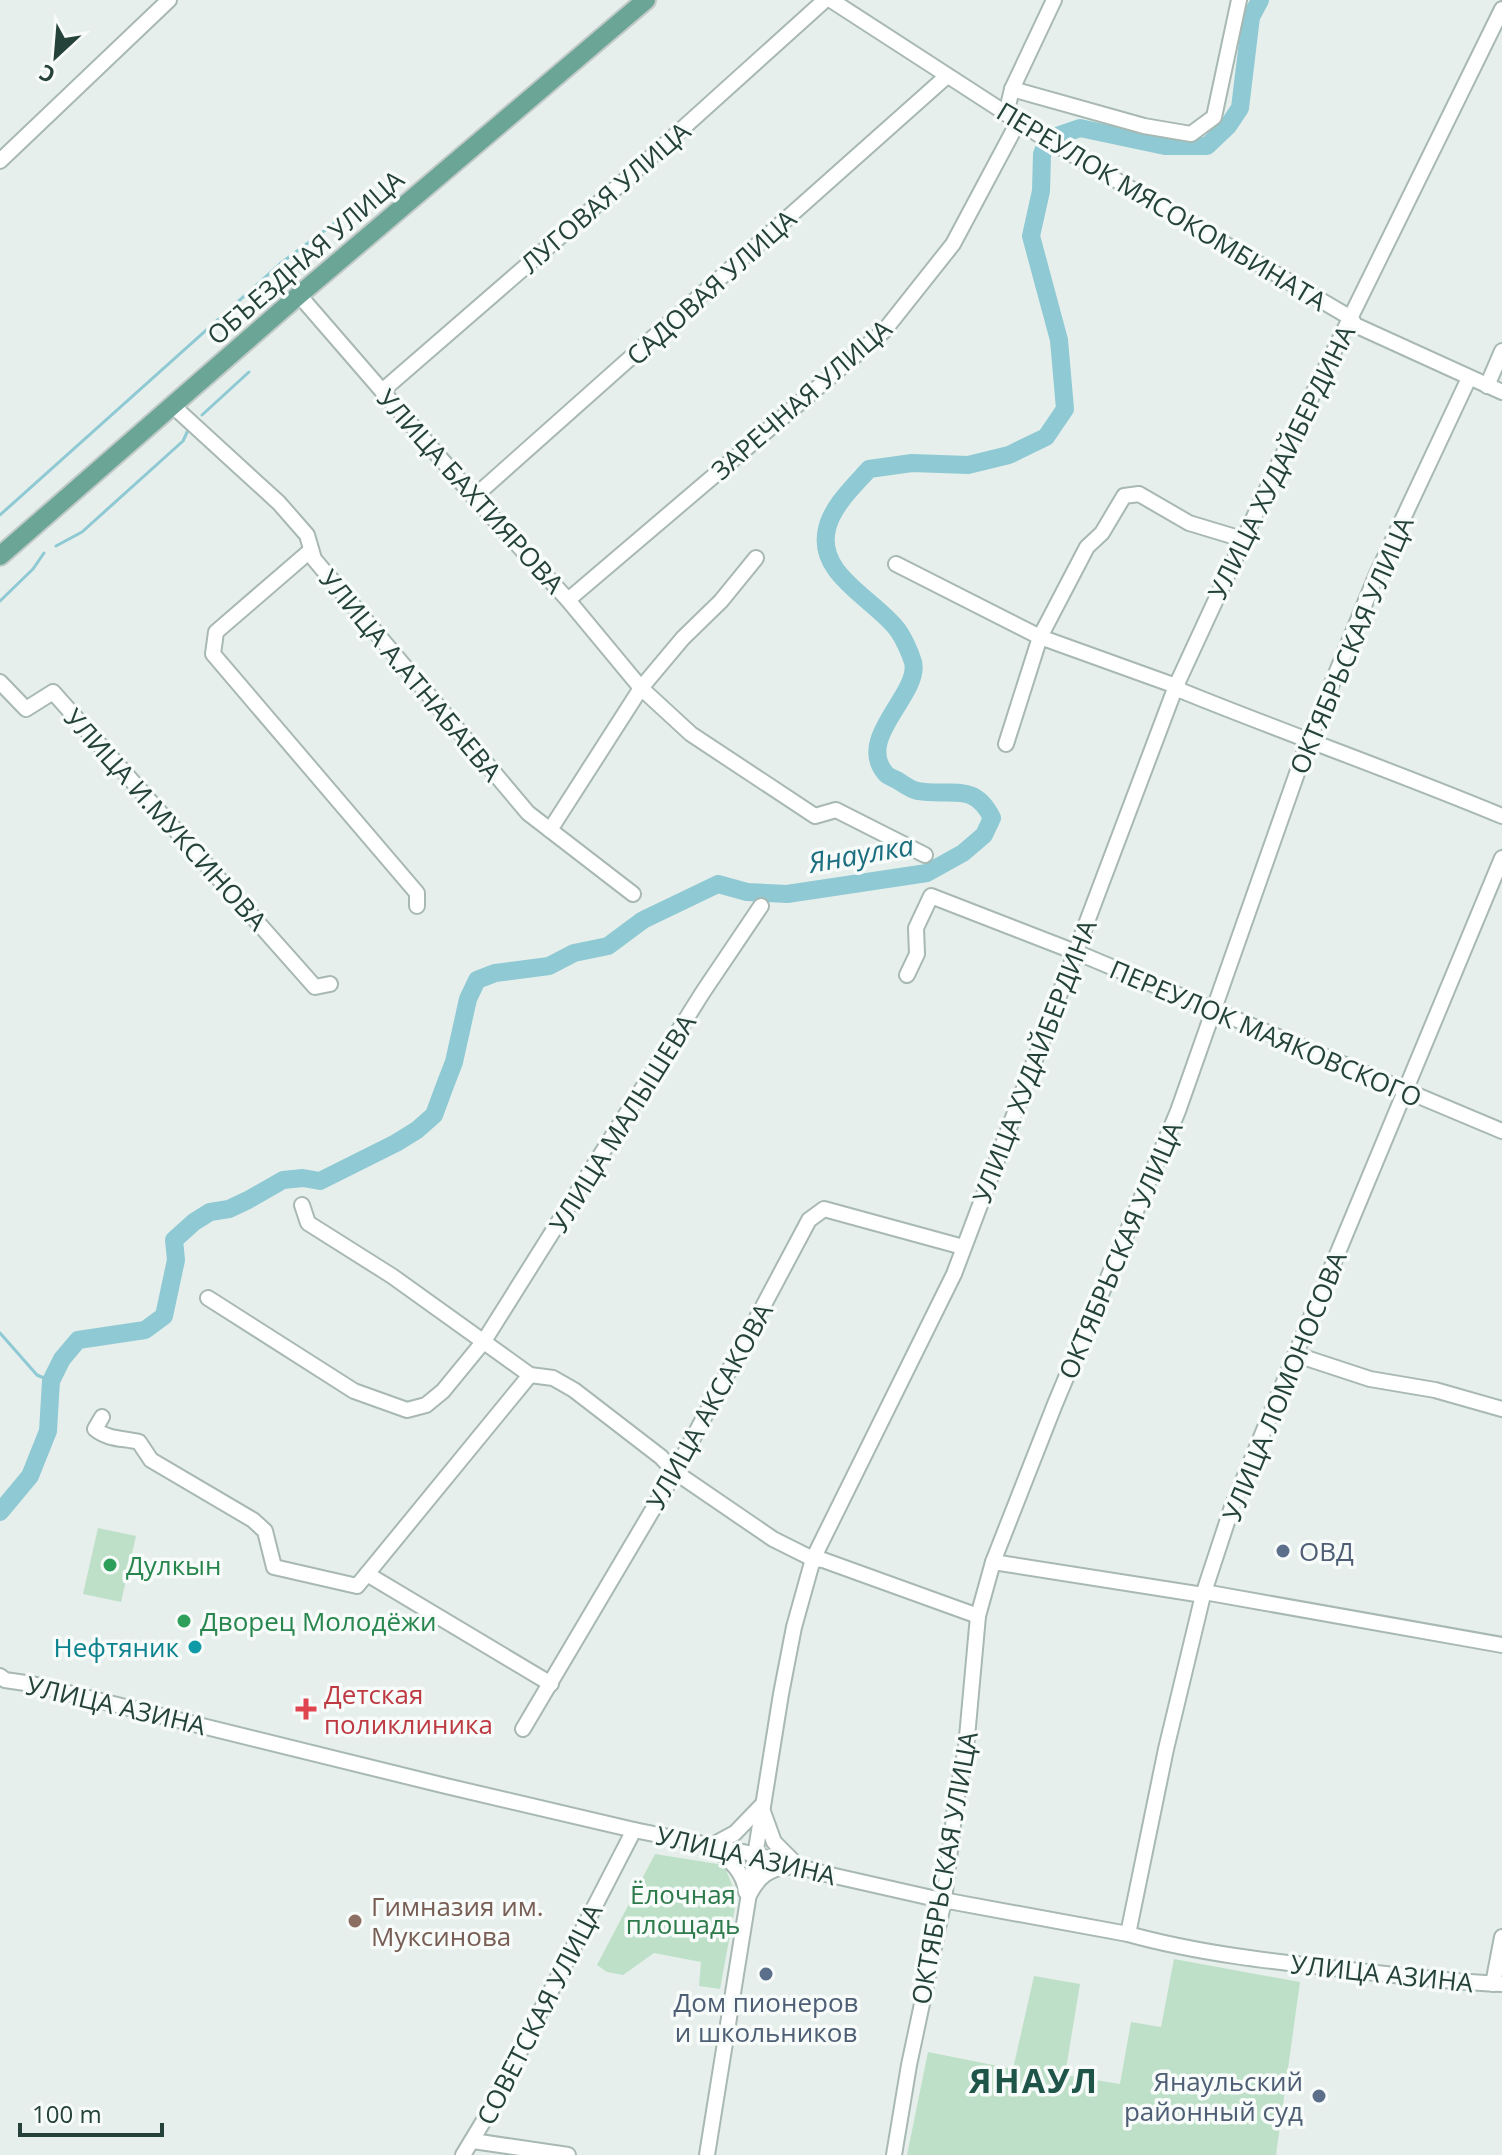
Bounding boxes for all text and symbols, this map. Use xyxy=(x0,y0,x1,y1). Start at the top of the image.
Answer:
north arrow xyxy=(16,16,96,96)
text: С xyxy=(34,58,60,91)
street label: ПЕРЕУЛОК МЯСОКОМБИНАТА xyxy=(990,93,1334,319)
street label: ЛУГОВАЯ УЛИЦА xyxy=(512,113,698,281)
street label: ОБЪЕЗДНАЯ УЛИЦА xyxy=(199,161,412,353)
street label: САДОВАЯ УЛИЦА xyxy=(618,201,804,373)
street label: ЗАРЕЧНАЯ УЛИЦА xyxy=(703,310,899,487)
street label: УЛИЦА ХУДАЙБЕРДИНА xyxy=(1199,318,1363,605)
street label: УЛИЦА БАХТИЯРОВА xyxy=(369,381,573,601)
street label: ОКТЯБРЬСКАЯ УЛИЦА xyxy=(1280,510,1422,779)
street label: УЛИЦА А.АТНАБАЕВА xyxy=(312,561,511,789)
street label: УЛИЦА И.МУКСИНОВА xyxy=(57,700,276,938)
water label: Янаулка xyxy=(804,825,917,881)
street label: УЛИЦА ХУДАЙБЕРДИНА xyxy=(963,914,1105,1208)
street label: ПЕРЕУЛОК МАЯКОВСКОГО xyxy=(1104,951,1428,1115)
street label: УЛИЦА МАЛЫШЕВА xyxy=(540,1007,704,1239)
street label: ОКТЯБРЬСКАЯ УЛИЦА xyxy=(1049,1115,1191,1384)
street label: УЛИЦА ЛОМОНОСОВА xyxy=(1213,1245,1355,1526)
street label: УЛИЦА АКСАКОВА xyxy=(637,1296,781,1516)
place label: ОВД xyxy=(1299,1533,1354,1569)
marker: ОВД xyxy=(1274,1542,1292,1560)
place label: Дулкын xyxy=(126,1547,222,1583)
marker: Дулкын xyxy=(101,1556,119,1574)
place label: Дворец Молодёжи xyxy=(200,1603,437,1639)
marker: Дворец Молодёжи xyxy=(175,1612,193,1630)
place label: Нефтяник xyxy=(54,1629,180,1665)
marker: Нефтяник xyxy=(186,1638,204,1656)
street label: УЛИЦА АЗИНА xyxy=(23,1667,210,1743)
place label: Детская поликлиника xyxy=(324,1676,493,1742)
marker: Детская поликлиника xyxy=(295,1698,317,1720)
street label: ОКТЯБРЬСКАЯ УЛИЦА xyxy=(902,1728,986,2007)
street label: УЛИЦА АЗИНА xyxy=(653,1817,840,1893)
park label: Ёлочная площадь xyxy=(626,1876,740,1942)
place label: Гимназия им. Муксинова xyxy=(371,1888,544,1954)
street label: СОВЕТСКАЯ УЛИЦА xyxy=(468,1897,611,2131)
marker: Гимназия им. Муксинова xyxy=(346,1912,364,1930)
street label: УЛИЦА АЗИНА xyxy=(1289,1946,1476,2001)
marker: Дом пионеров и школьников xyxy=(757,1965,775,1983)
place label: Дом пионеров и школьников xyxy=(673,1984,859,2050)
district label: ЯНАУЛ xyxy=(968,2057,1099,2103)
place label: Янаульский районный суд xyxy=(1124,2063,1303,2129)
scale bar xyxy=(20,2087,162,2137)
marker: Янаульский районный суд xyxy=(1310,2087,1328,2105)
text: 100 m xyxy=(32,2097,102,2130)

